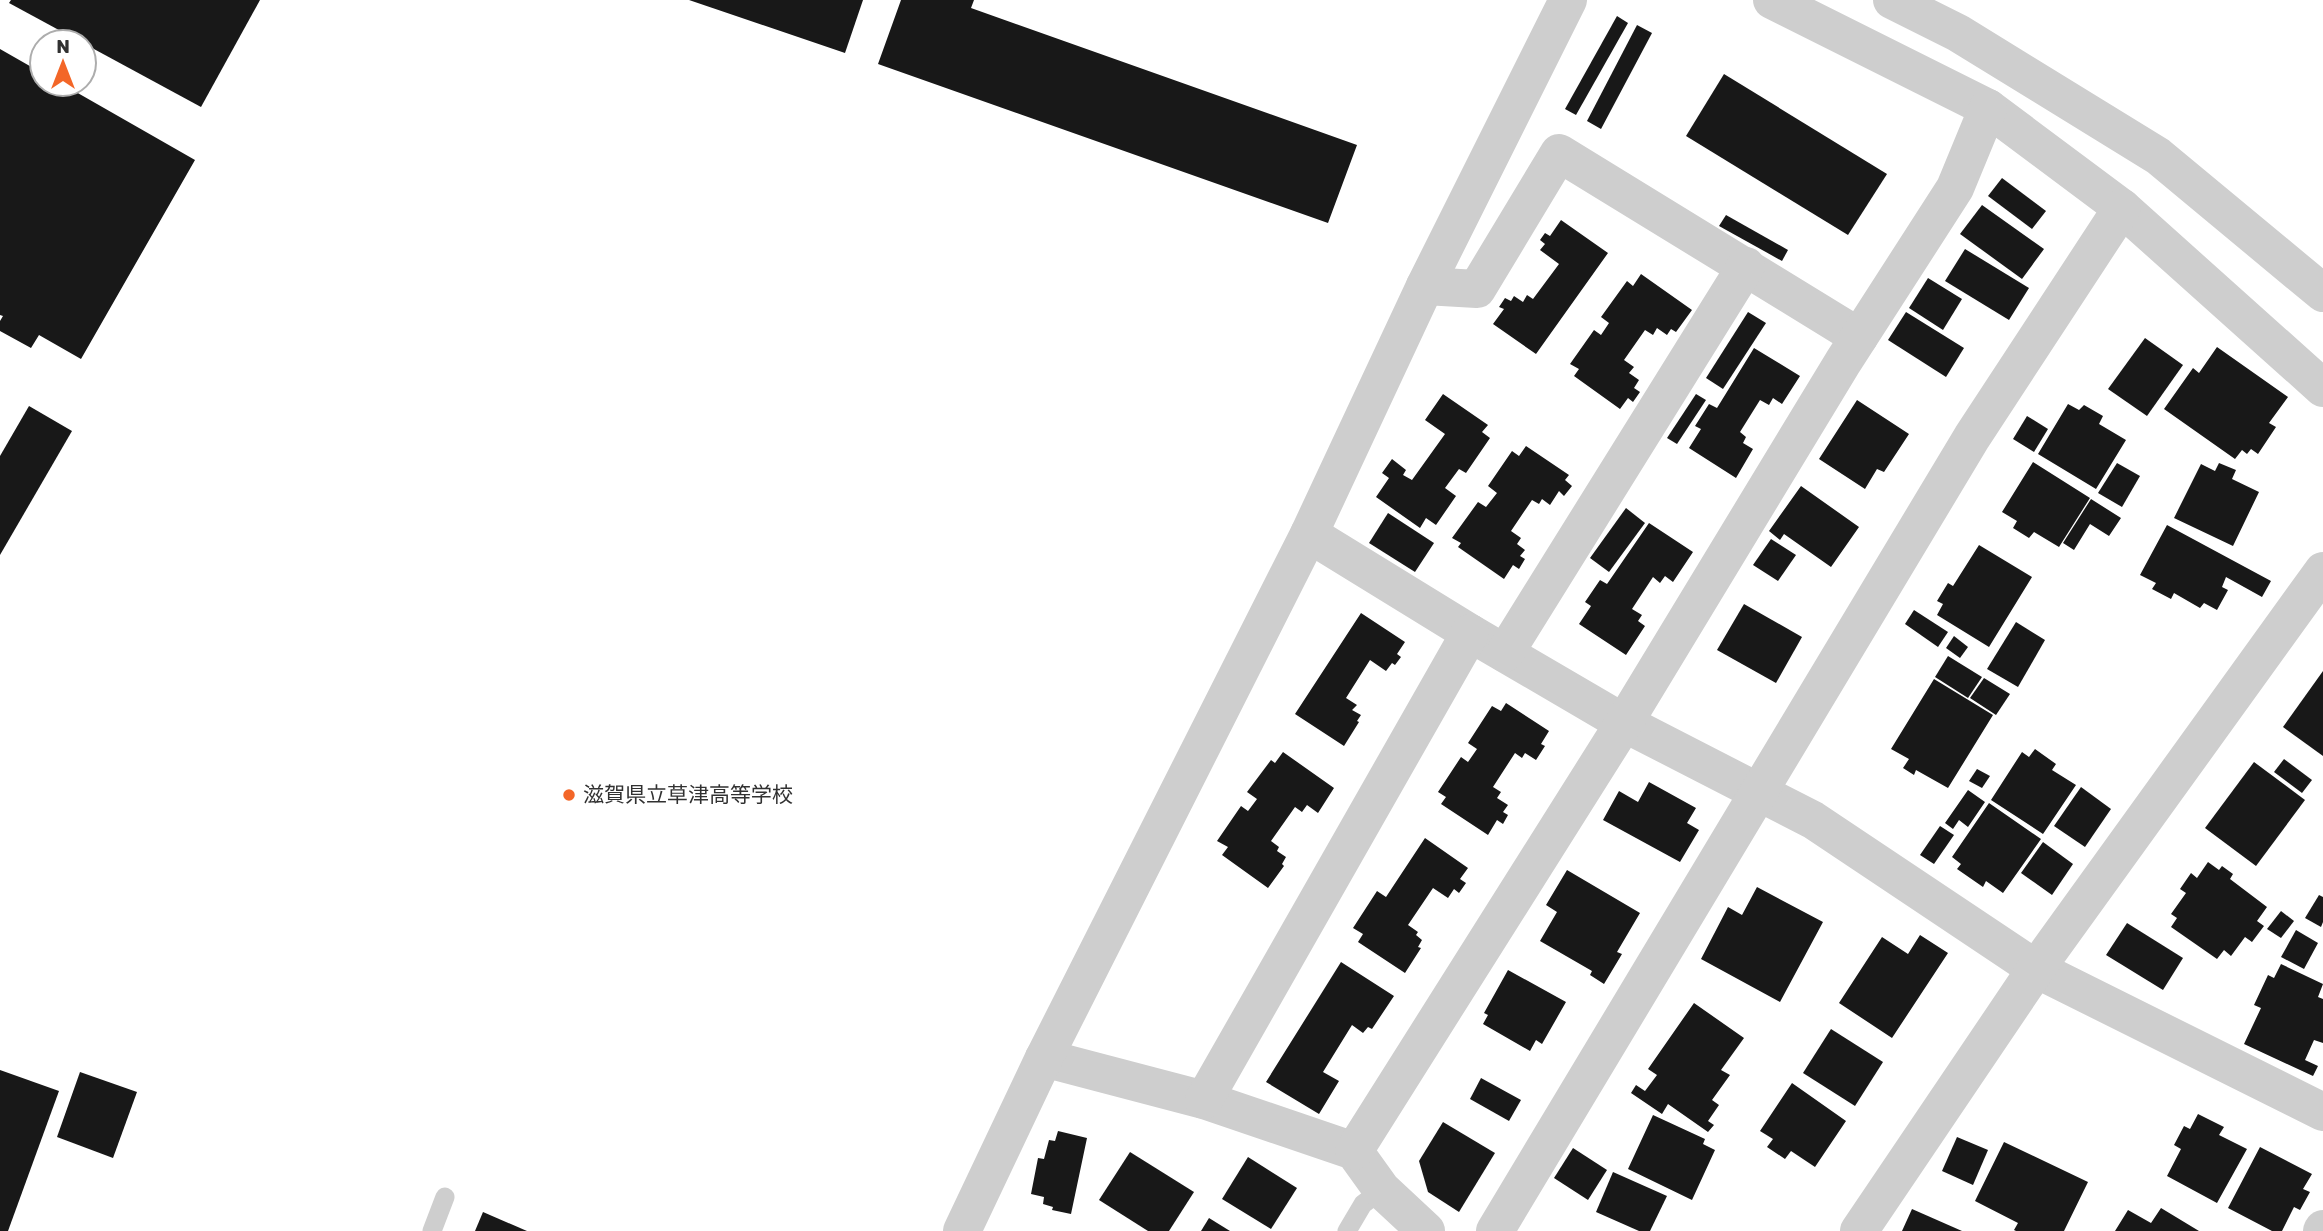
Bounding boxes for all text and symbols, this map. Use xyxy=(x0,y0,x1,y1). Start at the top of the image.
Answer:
north arrow xyxy=(28,28,98,98)
text: N xyxy=(56,35,70,58)
place label: 滋賀県立草津高等学校 xyxy=(583,782,793,807)
marker: 滋賀県立草津高等学校 xyxy=(561,787,577,803)

